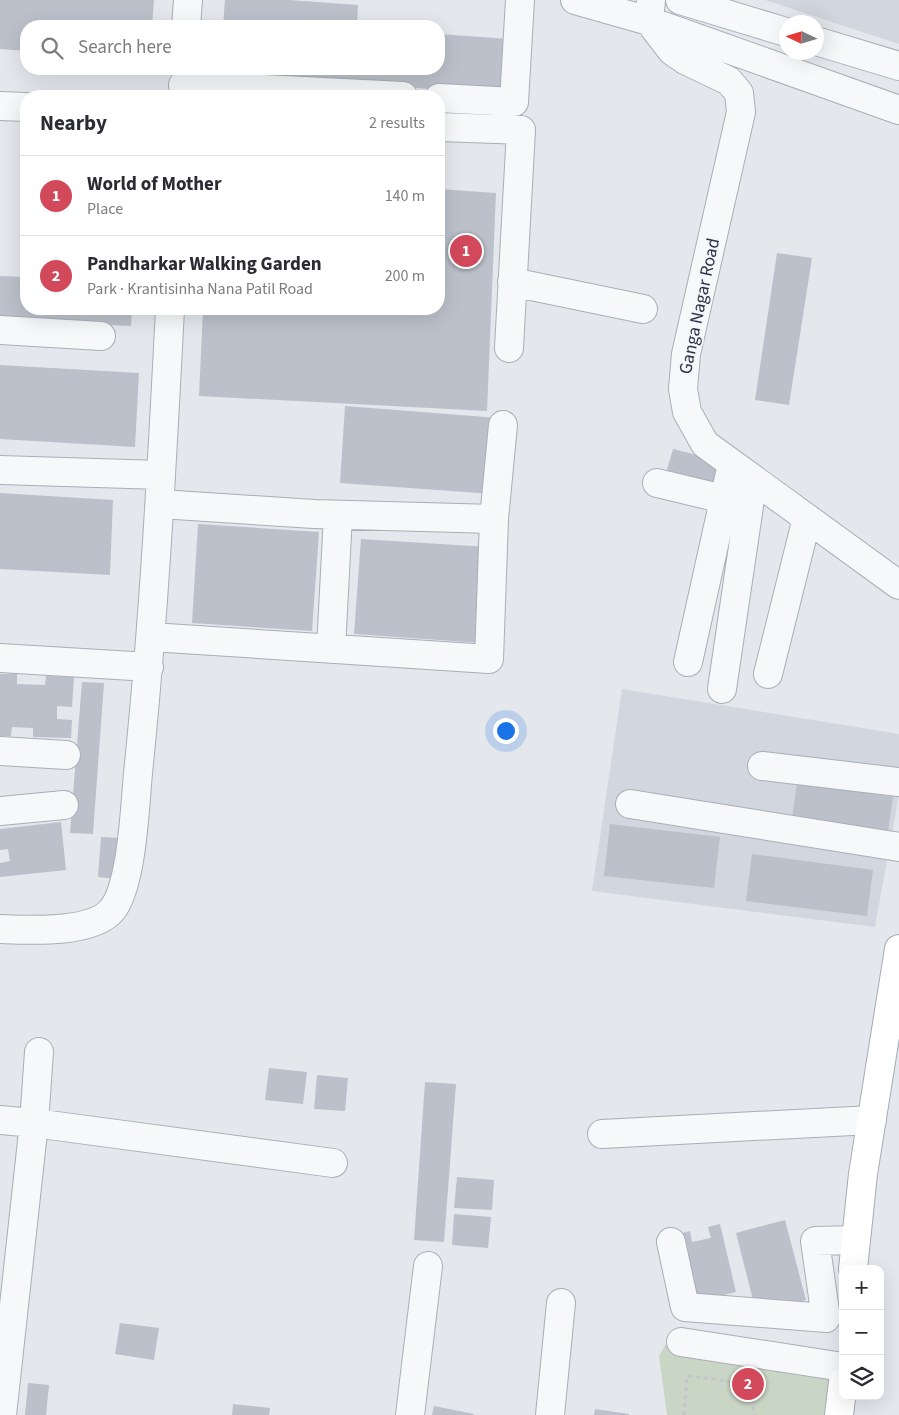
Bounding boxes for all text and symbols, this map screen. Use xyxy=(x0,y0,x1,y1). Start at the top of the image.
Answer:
north arrow xyxy=(779,15,824,60)
search box xyxy=(20,20,445,75)
icon: search xyxy=(38,34,66,62)
text: Search here xyxy=(78,34,172,61)
text: Nearby xyxy=(40,108,107,138)
text: 2 results xyxy=(369,112,425,134)
text: World of Mother xyxy=(87,171,221,198)
text: 1 xyxy=(52,185,60,207)
text: 140 m xyxy=(385,185,425,207)
text: Place xyxy=(87,198,123,220)
pin: 1 xyxy=(450,232,482,270)
street label: Ganga Nagar Road xyxy=(673,236,726,376)
text: Pandharkar Walking Garden xyxy=(87,251,322,278)
text: 2 xyxy=(52,265,60,287)
text: 200 m xyxy=(385,265,425,287)
text: Park · Krantisinha Nana Patil Road xyxy=(87,278,313,300)
your location xyxy=(493,718,519,744)
map controls xyxy=(839,1265,884,1400)
button: + xyxy=(839,1265,884,1310)
button: − xyxy=(839,1310,884,1355)
button: layers xyxy=(839,1355,884,1400)
pin: 2 xyxy=(732,1365,764,1403)

